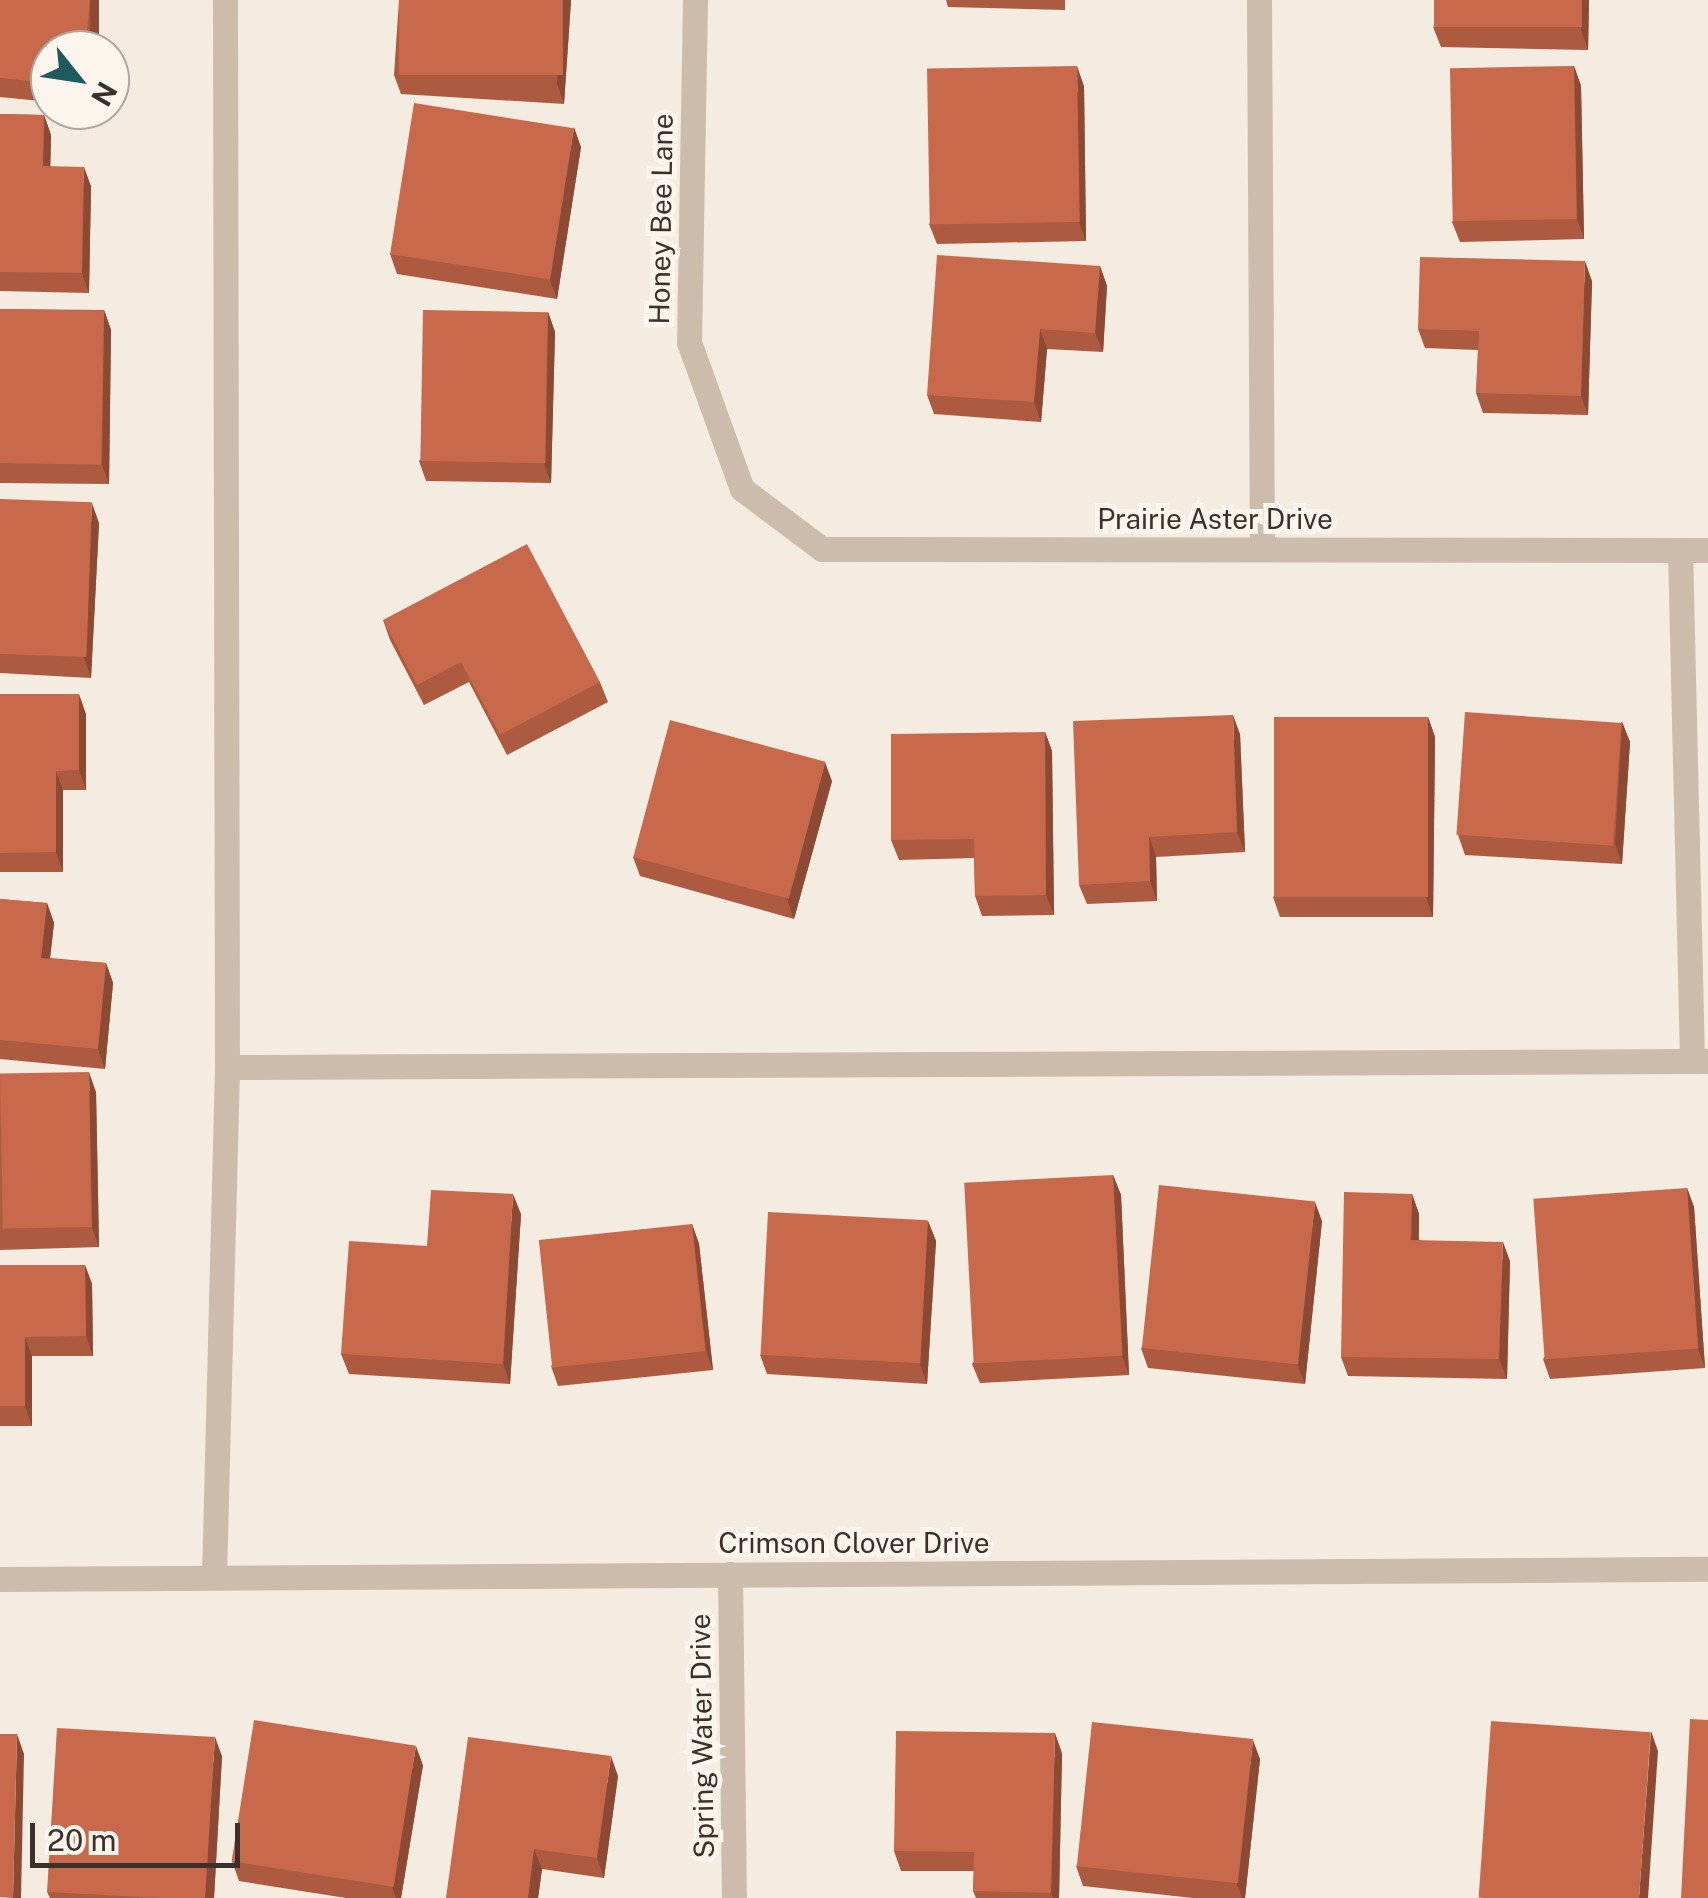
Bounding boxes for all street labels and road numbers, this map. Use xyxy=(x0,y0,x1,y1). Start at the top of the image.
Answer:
street label: Honey Bee Lane xyxy=(642,113,680,325)
street label: Prairie Aster Drive xyxy=(1097,502,1333,536)
street label: Crimson Clover Drive xyxy=(718,1526,990,1560)
street label: Spring Water Drive xyxy=(683,1613,721,1859)

